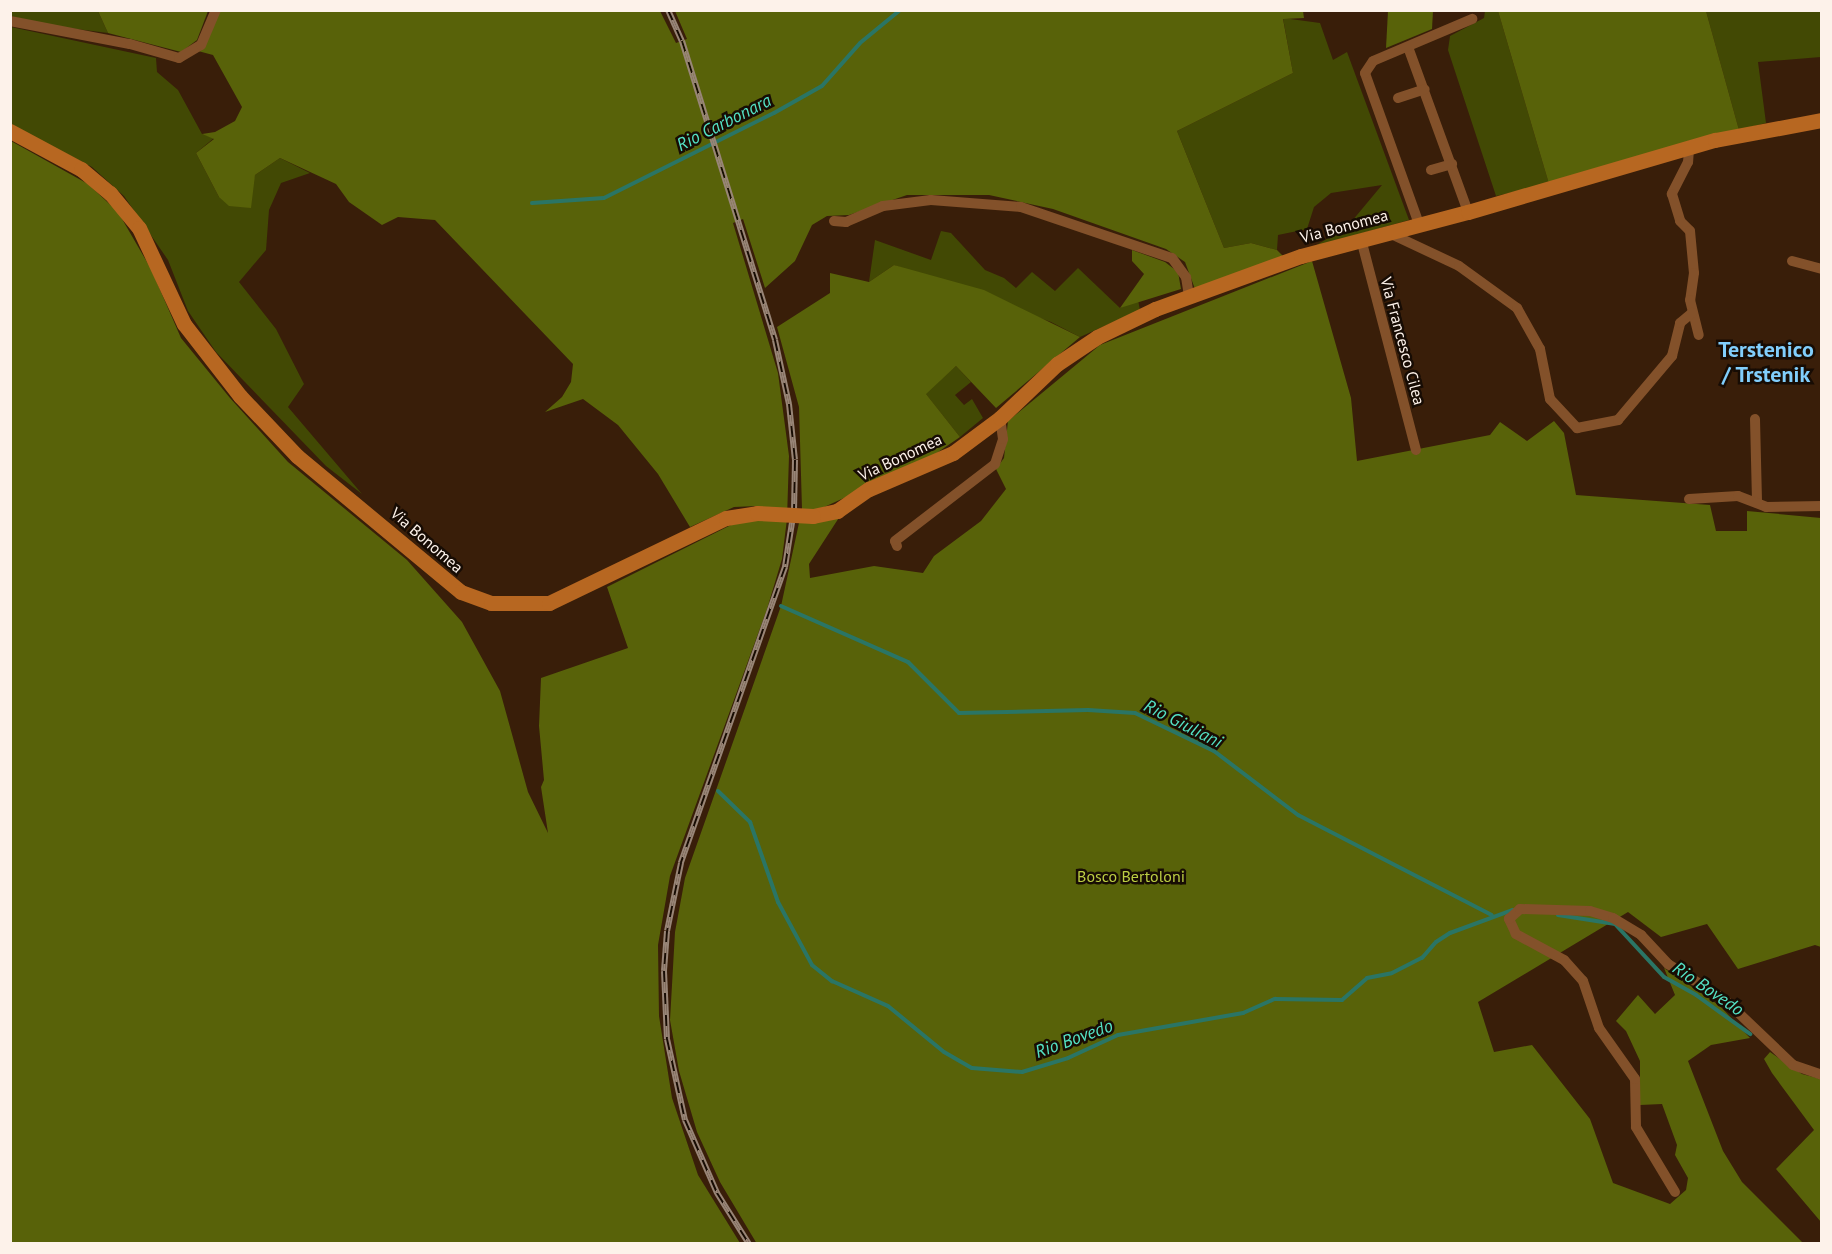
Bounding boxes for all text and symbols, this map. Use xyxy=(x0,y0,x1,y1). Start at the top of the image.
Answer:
water label: Rio Carbonara xyxy=(673,90,775,156)
street label: Via Bonomea xyxy=(1298,205,1390,247)
street label: Via Francesco Cilea xyxy=(1377,275,1429,407)
district label: Terstenico / Trstenik xyxy=(1718,336,1814,388)
street label: Via Bonomea xyxy=(855,429,945,485)
street label: Via Bonomea xyxy=(387,503,467,577)
water label: Rio Giuliani xyxy=(1140,695,1226,753)
park label: Bosco Bertoloni xyxy=(1077,866,1185,886)
water label: Rio Bovedo xyxy=(1668,957,1748,1021)
water label: Rio Bovedo xyxy=(1032,1015,1116,1063)

